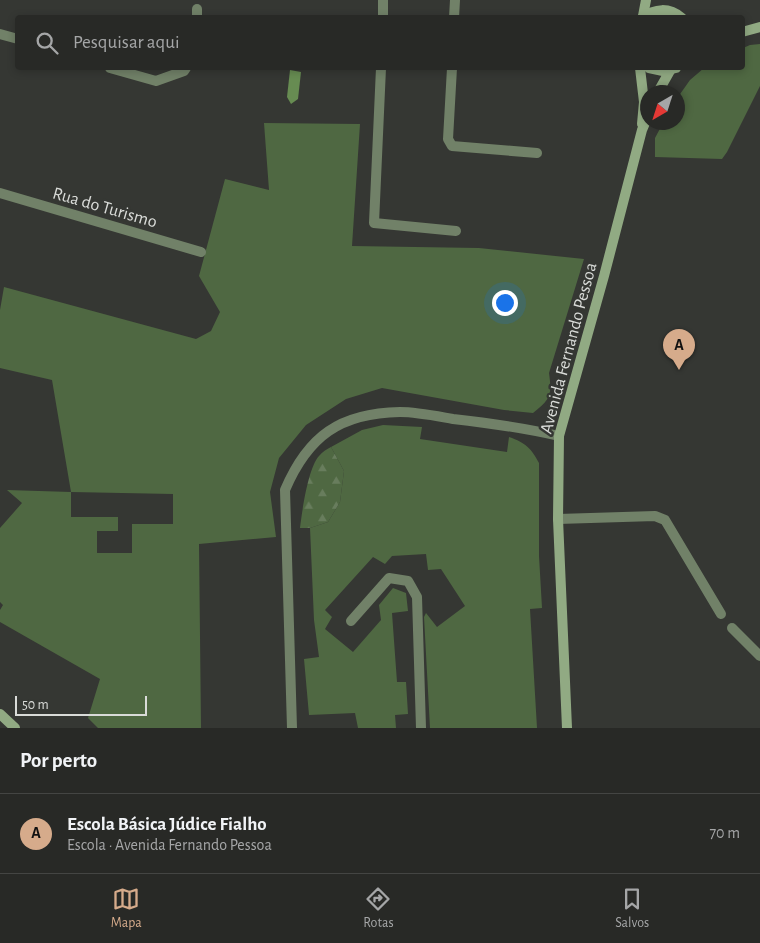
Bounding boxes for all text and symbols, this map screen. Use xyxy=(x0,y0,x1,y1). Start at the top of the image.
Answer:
search box xyxy=(15,15,745,70)
icon: search xyxy=(33,29,61,57)
text: Pesquisar aqui xyxy=(73,33,179,52)
north arrow xyxy=(640,85,685,130)
street label: Rua do Turismo xyxy=(50,184,159,232)
street label: Avenida Fernando Pessoa xyxy=(537,261,600,436)
your location xyxy=(492,290,518,316)
pin: A xyxy=(663,329,695,370)
scale bar xyxy=(15,693,148,716)
text: 50 m xyxy=(22,698,49,712)
text: Por perto xyxy=(20,750,97,771)
text: Escola Básica Júdice Fialho xyxy=(67,815,267,834)
text: A xyxy=(31,825,41,841)
text: 70 m xyxy=(709,825,740,841)
text: Escola · Avenida Fernando Pessoa xyxy=(67,837,272,853)
tab: Mapa xyxy=(111,885,142,932)
tab: Rotas xyxy=(363,885,394,932)
tab: Salvos xyxy=(615,885,649,932)

